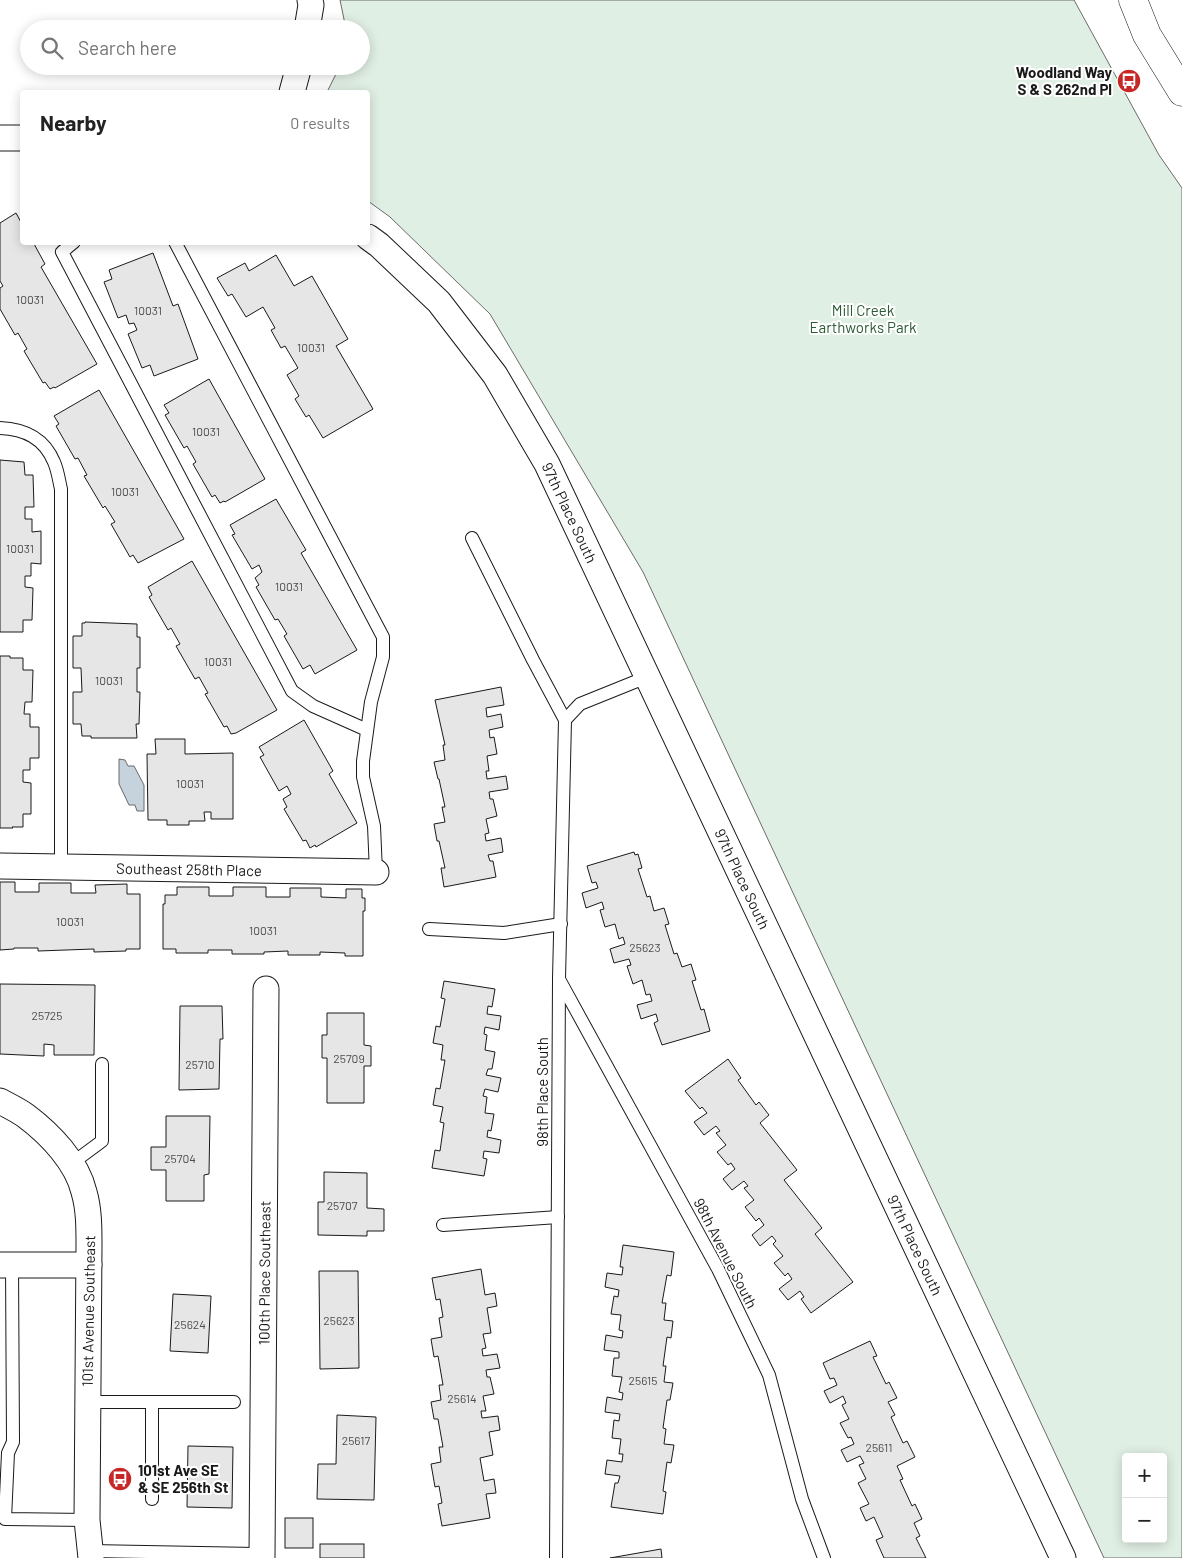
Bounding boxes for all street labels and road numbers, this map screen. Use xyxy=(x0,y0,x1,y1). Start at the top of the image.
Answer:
street label: 97th Place South xyxy=(538,459,601,566)
street label: 97th Place South xyxy=(711,826,774,932)
street label: Southeast 258th Place xyxy=(116,859,262,879)
street label: 98th Place South xyxy=(533,1037,551,1147)
street label: 97th Place South xyxy=(884,1192,947,1298)
street label: 98th Avenue South xyxy=(690,1195,762,1311)
street label: 100th Place Southeast xyxy=(254,1201,274,1345)
street label: 101st Avenue Southeast xyxy=(78,1235,98,1387)

